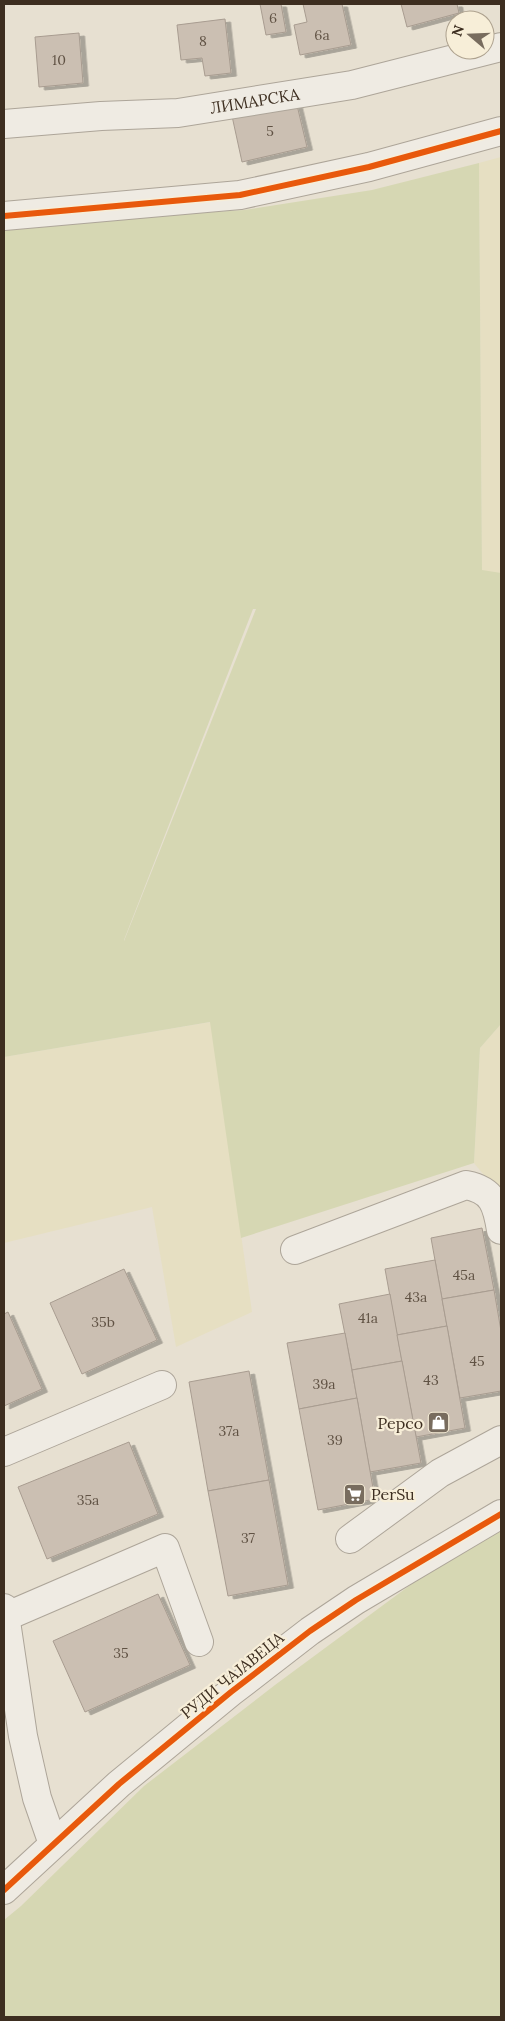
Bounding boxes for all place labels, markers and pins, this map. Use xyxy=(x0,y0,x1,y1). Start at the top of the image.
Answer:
shop icon: Pepco xyxy=(427,1411,451,1435)
place label: Pepco xyxy=(377,1413,423,1433)
supermarket icon: PerSu xyxy=(343,1482,367,1506)
place label: PerSu xyxy=(371,1484,415,1504)

